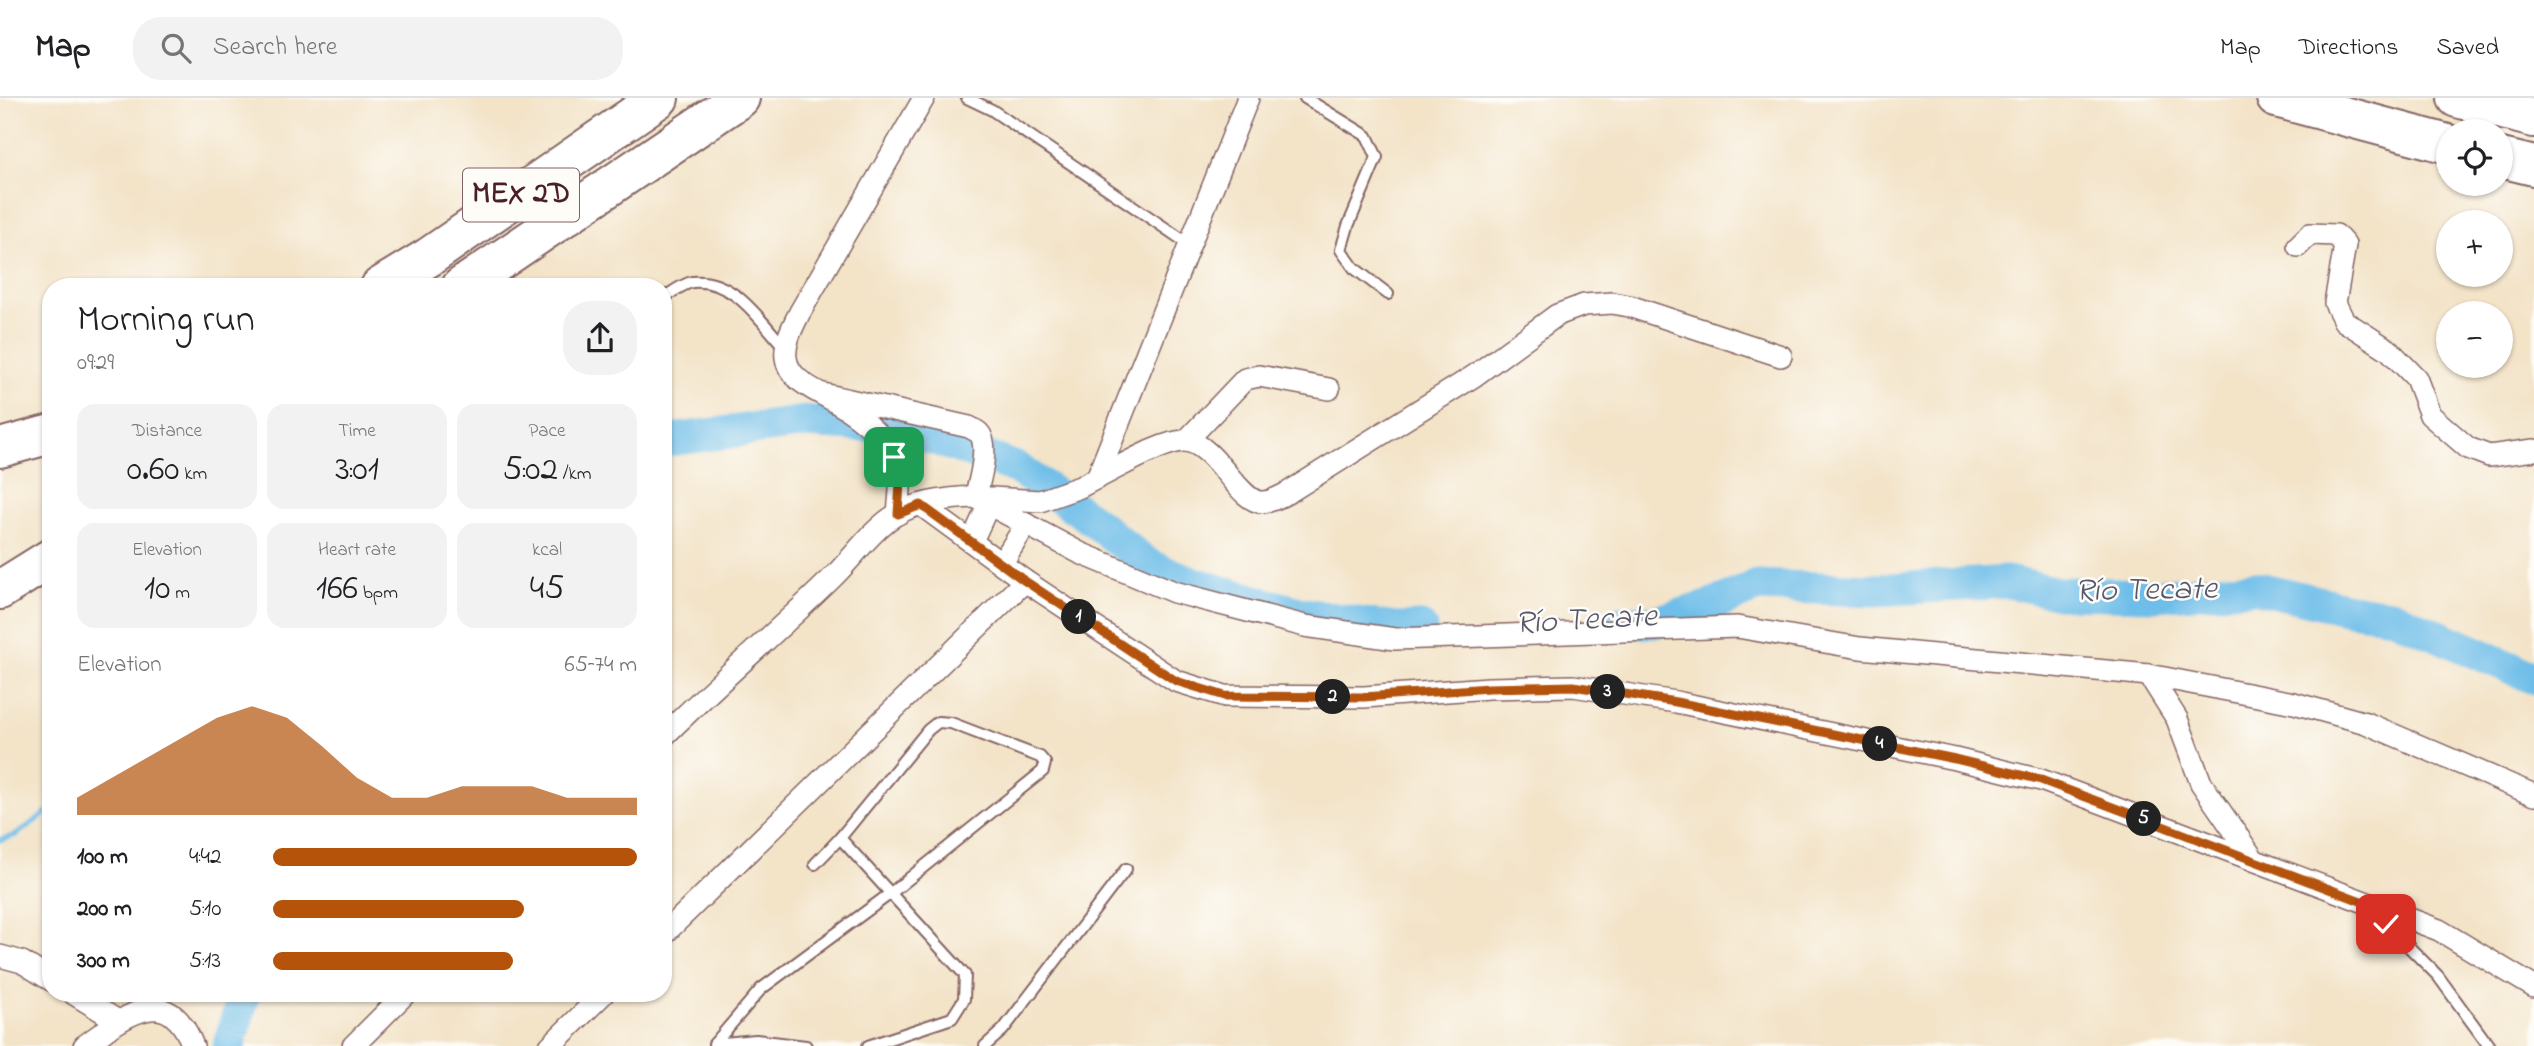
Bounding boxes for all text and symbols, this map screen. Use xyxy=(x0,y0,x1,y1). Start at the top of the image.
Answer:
search box xyxy=(133,17,623,80)
text: Map xyxy=(35,24,91,72)
icon: search xyxy=(157,29,195,67)
text: Search here xyxy=(213,29,337,67)
text: Map xyxy=(2220,31,2261,66)
text: Directions xyxy=(2299,31,2398,66)
text: Saved xyxy=(2436,31,2499,66)
map controls xyxy=(2436,119,2513,378)
button: locate xyxy=(2436,119,2513,196)
road number: MEX 2D xyxy=(463,169,579,222)
button: + xyxy=(2436,210,2513,287)
text: Morning run xyxy=(77,293,255,349)
button: share xyxy=(563,301,637,375)
button: − xyxy=(2436,301,2513,378)
text: 09:29 xyxy=(77,347,114,380)
text: Distance xyxy=(132,418,202,445)
text: Time xyxy=(338,418,376,445)
text: Pace xyxy=(528,418,566,445)
pin xyxy=(864,427,924,487)
icon: arrive xyxy=(875,438,913,476)
text: 0.60 xyxy=(127,445,179,496)
text: 3:01 xyxy=(335,445,379,496)
text: 5:02 xyxy=(502,445,558,496)
text: km xyxy=(179,461,207,488)
text: /km xyxy=(558,461,592,488)
text: Elevation xyxy=(132,537,202,564)
text: Heart rate xyxy=(318,537,396,564)
text: kcal xyxy=(532,537,562,564)
text: 10 xyxy=(144,564,170,615)
text: 166 xyxy=(316,564,358,615)
text: 45 xyxy=(530,564,564,615)
water label: Río Tecate xyxy=(2075,566,2218,616)
text: m xyxy=(170,580,190,607)
text: bpm xyxy=(358,580,398,607)
water label: Río Tecate xyxy=(1514,593,1659,649)
pin: 1 xyxy=(1062,600,1096,634)
text: 1 xyxy=(1075,603,1082,630)
text: Elevation xyxy=(77,649,162,682)
text: 65–74 m xyxy=(565,649,637,682)
pin: 3 xyxy=(1590,674,1626,710)
text: 3 xyxy=(1604,678,1611,705)
pin: 2 xyxy=(1316,680,1350,714)
text: 2 xyxy=(1328,683,1337,710)
pin: 4 xyxy=(1862,726,1898,762)
text: 4 xyxy=(1876,730,1883,757)
pin: 5 xyxy=(2126,802,2162,836)
text: 5 xyxy=(2138,805,2149,832)
text: 100 m xyxy=(77,841,128,874)
text: 4:42 xyxy=(189,841,221,874)
text: 200 m xyxy=(77,893,132,926)
text: 5:10 xyxy=(189,893,221,926)
pin xyxy=(2356,894,2416,954)
icon: check xyxy=(2367,905,2405,943)
text: 300 m xyxy=(77,945,130,978)
text: 5:13 xyxy=(189,945,221,978)

